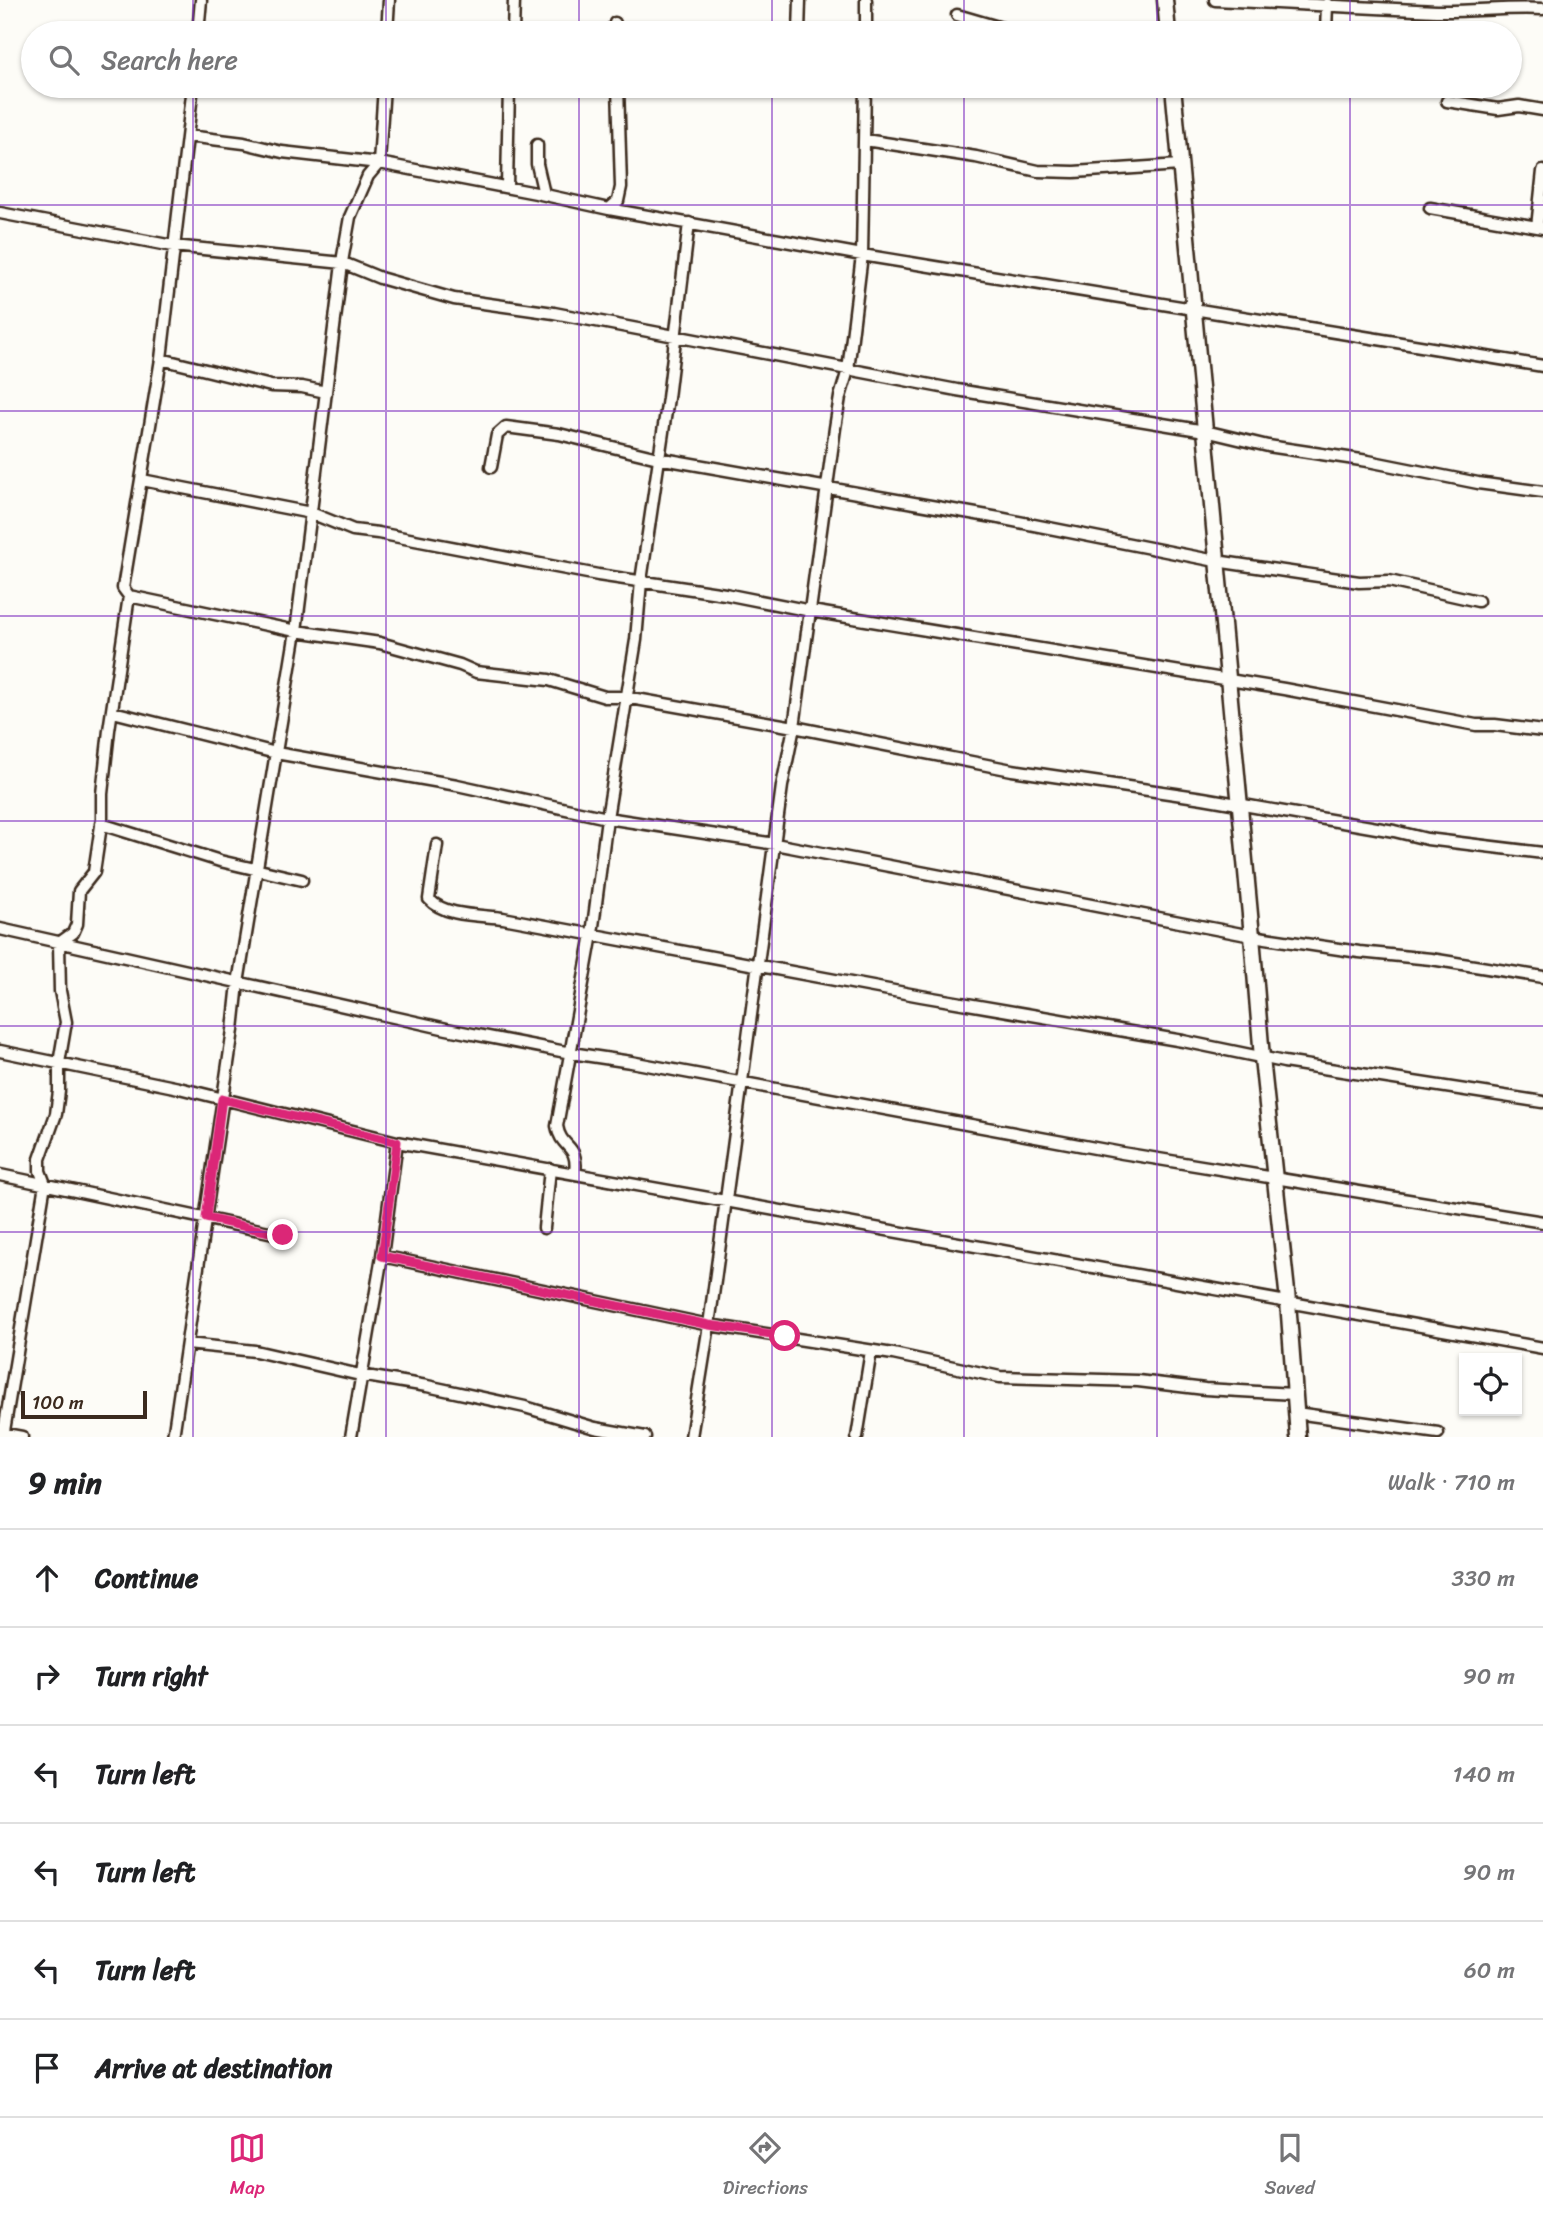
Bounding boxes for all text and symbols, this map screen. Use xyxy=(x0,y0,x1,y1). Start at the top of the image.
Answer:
search box xyxy=(21,21,1522,98)
text: Search here xyxy=(101,37,238,83)
icon: search xyxy=(45,41,83,79)
route end xyxy=(267,1219,298,1250)
route start xyxy=(769,1320,800,1351)
map controls xyxy=(1459,1353,1522,1416)
button: locate xyxy=(1459,1353,1522,1416)
text: 100 m xyxy=(32,1386,84,1419)
scale bar xyxy=(21,1388,147,1420)
text: 9 min xyxy=(28,1456,102,1510)
text: Walk · 710 m xyxy=(1388,1462,1515,1503)
text: Continue xyxy=(95,1555,198,1601)
text: 330 m xyxy=(1452,1558,1515,1599)
icon: ahead xyxy=(28,1559,66,1597)
text: Turn right xyxy=(95,1653,208,1699)
text: 90 m xyxy=(1463,1656,1515,1697)
icon: right xyxy=(28,1657,66,1695)
text: Turn left xyxy=(95,1751,195,1797)
text: 140 m xyxy=(1453,1754,1515,1795)
icon: left xyxy=(28,1755,66,1793)
text: Turn left xyxy=(95,1849,195,1895)
text: 90 m xyxy=(1463,1852,1515,1893)
icon: left xyxy=(28,1853,66,1891)
text: Turn left xyxy=(95,1947,195,1993)
text: 60 m xyxy=(1464,1950,1515,1991)
icon: left xyxy=(28,1951,66,1989)
text: Arrive at destination xyxy=(95,2045,332,2091)
icon: arrive xyxy=(28,2049,66,2087)
tab: Map xyxy=(228,2129,266,2204)
tab: Directions xyxy=(723,2129,808,2204)
tab: Saved xyxy=(1265,2129,1315,2204)

